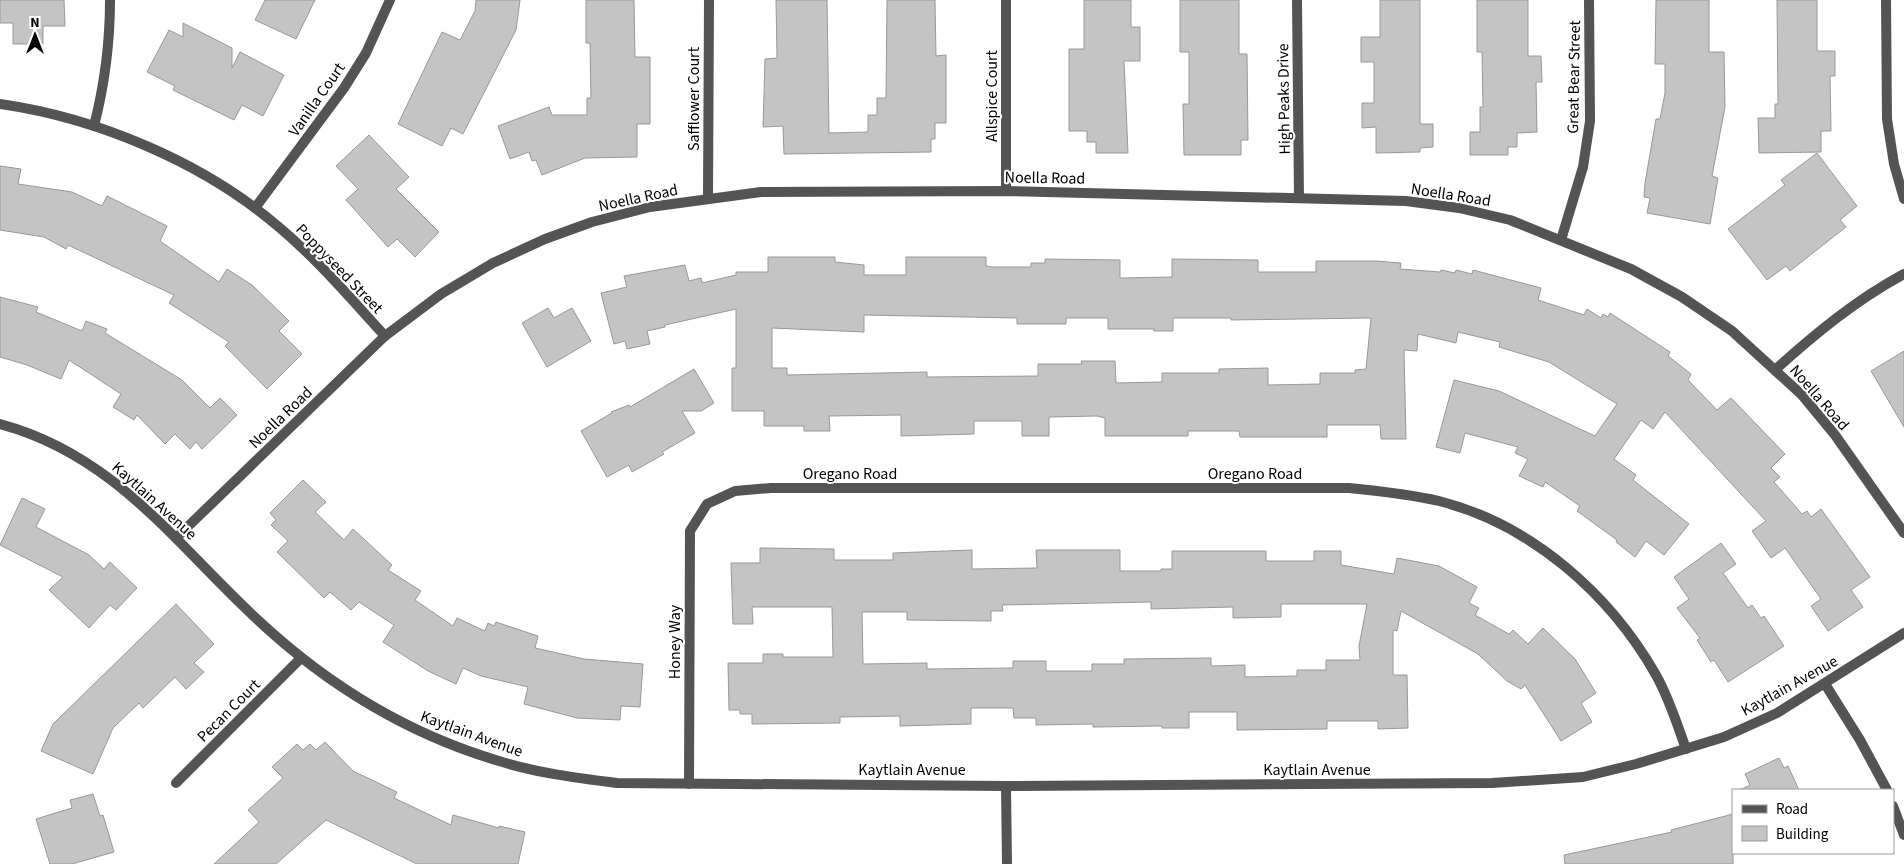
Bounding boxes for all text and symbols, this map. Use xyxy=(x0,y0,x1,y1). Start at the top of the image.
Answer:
north arrow xyxy=(10,10,60,60)
text: N xyxy=(30,13,40,33)
street label: Great Bear Street xyxy=(1562,20,1586,134)
street label: High Peaks Drive xyxy=(1272,43,1296,155)
street label: Safflower Court xyxy=(683,46,705,151)
street label: Allspice Court xyxy=(981,49,1003,142)
street label: Vanilla Court xyxy=(283,58,351,141)
street label: Noella Road xyxy=(1004,166,1086,190)
street label: Noella Road xyxy=(1409,178,1492,212)
street label: Noella Road xyxy=(596,179,680,217)
street label: Poppyseed Street xyxy=(291,219,388,319)
street label: Noella Road xyxy=(1784,360,1854,435)
street label: Noella Road xyxy=(244,382,317,454)
street label: Kaytlain Avenue xyxy=(107,457,202,545)
street label: Oregano Road xyxy=(803,463,897,485)
street label: Oregano Road xyxy=(1208,463,1302,485)
street label: Honey Way xyxy=(664,604,686,679)
street label: Kaytlain Avenue xyxy=(1737,650,1842,722)
street label: Pecan Court xyxy=(192,674,266,747)
street label: Kaytlain Avenue xyxy=(417,705,526,763)
street label: Kaytlain Avenue xyxy=(858,759,966,781)
street label: Kaytlain Avenue xyxy=(1263,759,1371,781)
legend xyxy=(1732,789,1894,854)
text: Road xyxy=(1776,799,1808,820)
text: Building xyxy=(1776,824,1829,845)

